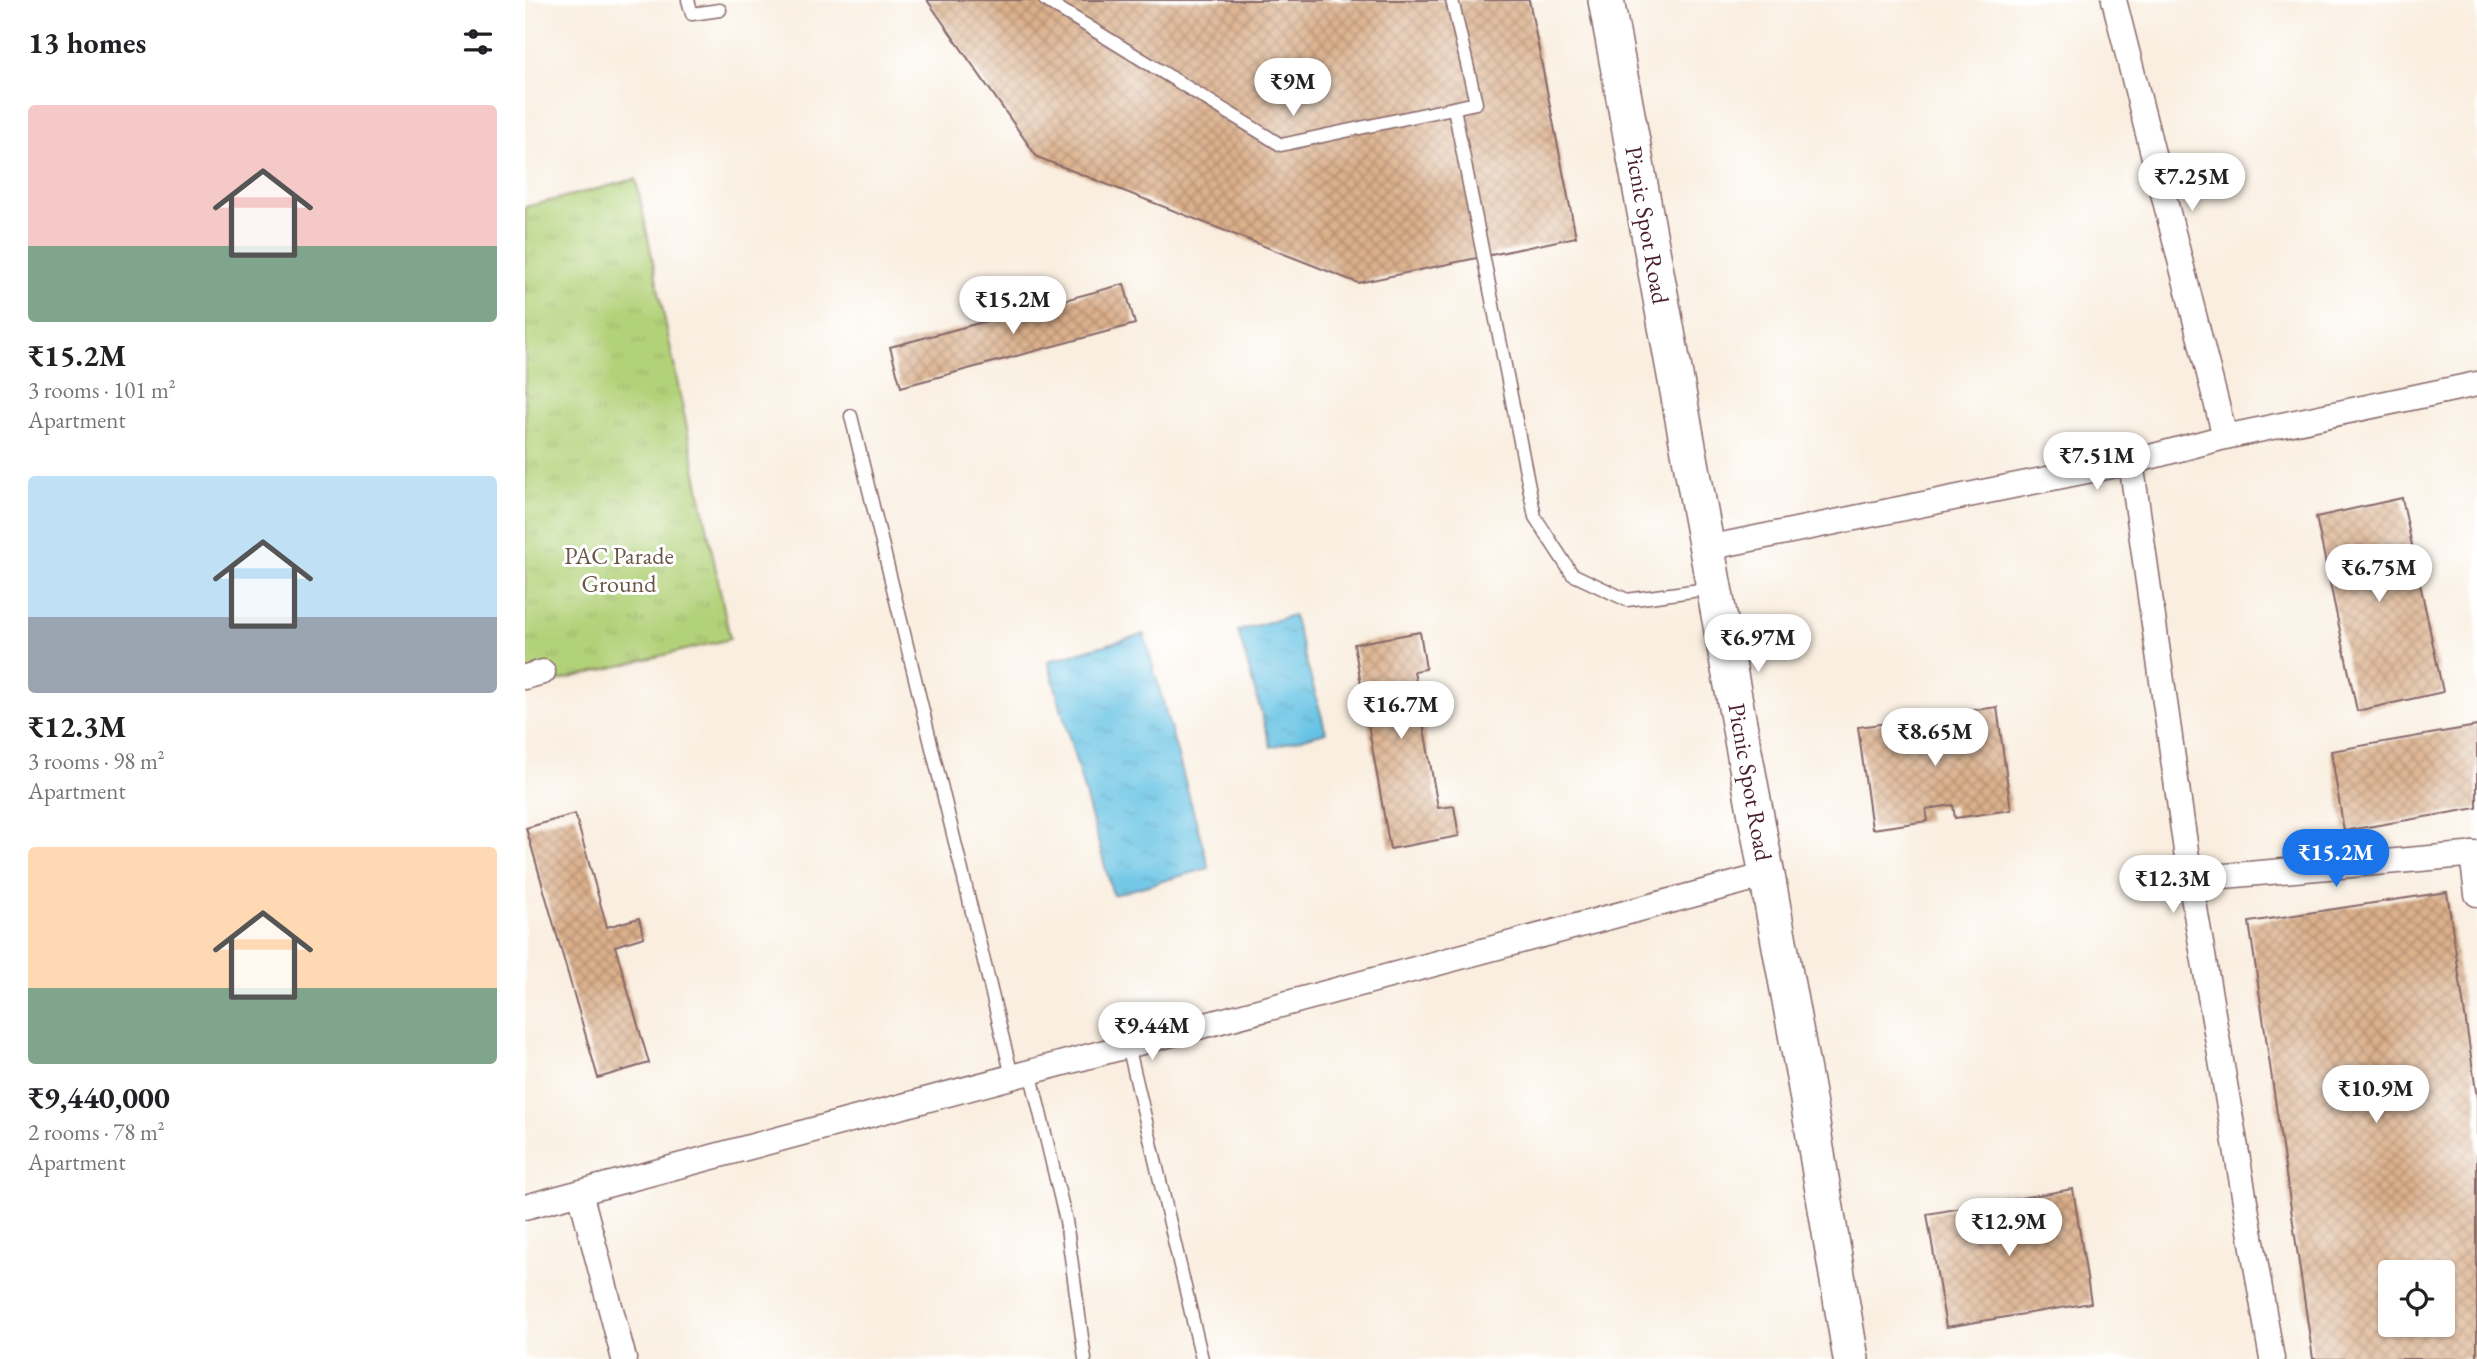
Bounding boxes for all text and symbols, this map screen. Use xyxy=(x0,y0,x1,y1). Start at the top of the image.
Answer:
text: 13 homes xyxy=(28,23,146,62)
icon: filters xyxy=(459,23,497,61)
pin: ₹9M xyxy=(1259,58,1327,118)
text: ₹9M xyxy=(1270,66,1316,96)
street label: Picnic Spot Road xyxy=(1618,144,1677,307)
icon: home xyxy=(200,150,326,276)
pin: ₹7.25M xyxy=(2135,154,2249,213)
text: ₹7.25M xyxy=(2154,161,2230,191)
pin: ₹15.2M xyxy=(956,276,1070,336)
text: ₹15.2M xyxy=(975,284,1051,314)
text: ₹15.2M xyxy=(28,336,126,375)
text: 3 rooms · 101 m² xyxy=(28,375,176,405)
text: Apartment xyxy=(28,405,126,435)
pin: ₹7.51M xyxy=(2040,433,2154,492)
text: ₹7.51M xyxy=(2059,440,2135,470)
icon: home xyxy=(200,521,326,647)
park label: PAC Parade Ground xyxy=(564,540,674,599)
pin: ₹6.75M xyxy=(2322,544,2436,604)
text: ₹6.75M xyxy=(2341,552,2417,582)
pin: ₹6.97M xyxy=(1701,614,1815,674)
text: ₹6.97M xyxy=(1720,622,1796,652)
pin: ₹16.7M xyxy=(1344,682,1458,741)
text: ₹16.7M xyxy=(1363,689,1439,719)
street label: Picnic Spot Road xyxy=(1721,701,1780,864)
text: ₹12.3M xyxy=(28,707,126,746)
pin: ₹8.65M xyxy=(1878,708,1992,768)
text: ₹8.65M xyxy=(1897,716,1973,746)
text: 3 rooms · 98 m² xyxy=(28,746,165,776)
text: Apartment xyxy=(28,776,126,806)
pin: ₹15.2M xyxy=(2279,830,2393,889)
text: ₹15.2M xyxy=(2298,837,2374,867)
pin: ₹12.3M xyxy=(2116,856,2230,915)
text: ₹12.3M xyxy=(2135,863,2211,893)
icon: home xyxy=(200,892,326,1018)
pin: ₹9.44M xyxy=(1095,1002,1209,1062)
text: ₹9.44M xyxy=(1114,1010,1190,1040)
pin: ₹10.9M xyxy=(2319,1066,2433,1125)
text: ₹10.9M xyxy=(2338,1073,2414,1103)
text: ₹9,440,000 xyxy=(28,1078,170,1117)
text: 2 rooms · 78 m² xyxy=(28,1117,165,1147)
text: Apartment xyxy=(28,1147,126,1177)
pin: ₹12.9M xyxy=(1952,1198,2066,1258)
text: ₹12.9M xyxy=(1971,1206,2047,1236)
map controls xyxy=(2378,1260,2455,1337)
button: locate xyxy=(2378,1260,2455,1337)

